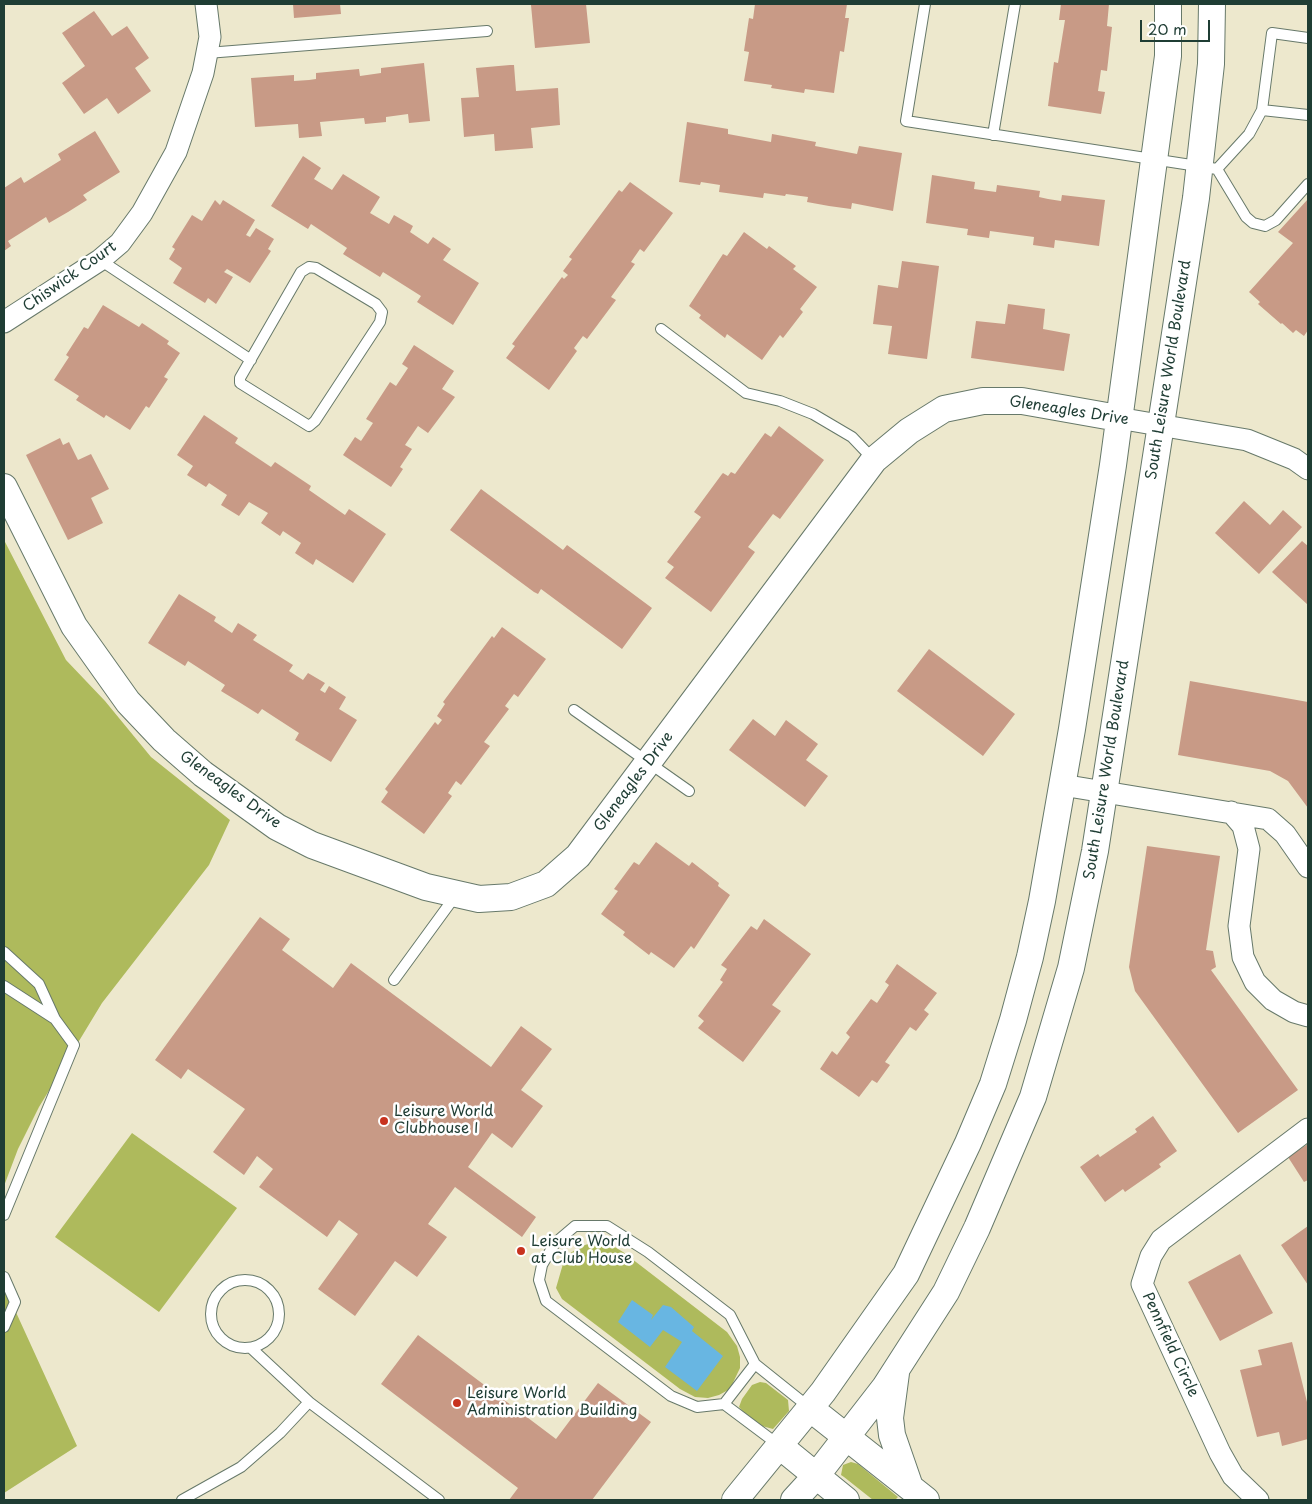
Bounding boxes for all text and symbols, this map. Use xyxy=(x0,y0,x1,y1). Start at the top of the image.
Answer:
scale bar xyxy=(1142,10,1212,42)
text: 20 m xyxy=(1148,17,1187,40)
street label: Chiswick Court xyxy=(20,238,120,316)
street label: South Leisure World Boulevard xyxy=(1143,259,1195,481)
street label: Gleneagles Drive xyxy=(1008,393,1130,429)
street label: South Leisure World Boulevard xyxy=(1081,659,1133,881)
street label: Gleneagles Drive xyxy=(591,728,677,836)
street label: Gleneagles Drive xyxy=(176,747,284,833)
place label: Leisure World Clubhouse I xyxy=(394,1103,493,1138)
marker: Leisure World Clubhouse I xyxy=(378,1115,390,1127)
place label: Leisure World at Club House xyxy=(531,1233,632,1268)
marker: Leisure World at Club House xyxy=(515,1245,527,1257)
street label: Pennfield Circle xyxy=(1138,1290,1202,1400)
place label: Leisure World Administration Building xyxy=(467,1385,637,1420)
marker: Leisure World Administration Building xyxy=(451,1397,463,1409)

